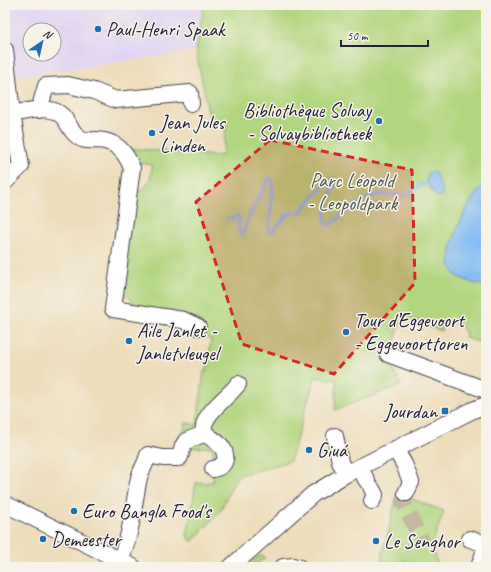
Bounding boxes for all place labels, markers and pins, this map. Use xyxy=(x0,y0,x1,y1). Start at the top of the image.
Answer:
place label: Paul-Henri Spaak xyxy=(106,17,226,42)
marker: Paul-Henri Spaak xyxy=(93,24,103,34)
place label: Bibliothèque Solvay - Solvaybibliotheek xyxy=(243,98,373,146)
place label: Jean Jules Linden xyxy=(159,110,227,158)
marker: Bibliothèque Solvay - Solvaybibliotheek xyxy=(374,116,384,126)
marker: Jean Jules Linden xyxy=(147,128,157,138)
place label: Tour d’Eggevoort - Eggevoorttoren xyxy=(354,308,469,356)
place label: Aile Janlet - Janletvleugel xyxy=(136,318,222,366)
marker: Tour d’Eggevoort - Eggevoorttoren xyxy=(341,327,351,337)
marker: Aile Janlet - Janletvleugel xyxy=(124,336,134,346)
place label: Jourdan xyxy=(383,399,438,424)
marker: Jourdan xyxy=(440,406,450,416)
place label: Giuá xyxy=(317,438,349,463)
marker: Giuá xyxy=(304,445,314,455)
place label: Euro Bangla Food's xyxy=(82,499,213,524)
marker: Euro Bangla Food's xyxy=(69,506,79,516)
place label: Demeester xyxy=(51,527,122,552)
place label: Le Senghor xyxy=(384,529,461,554)
marker: Demeester xyxy=(38,534,48,544)
marker: Le Senghor xyxy=(371,536,381,546)

